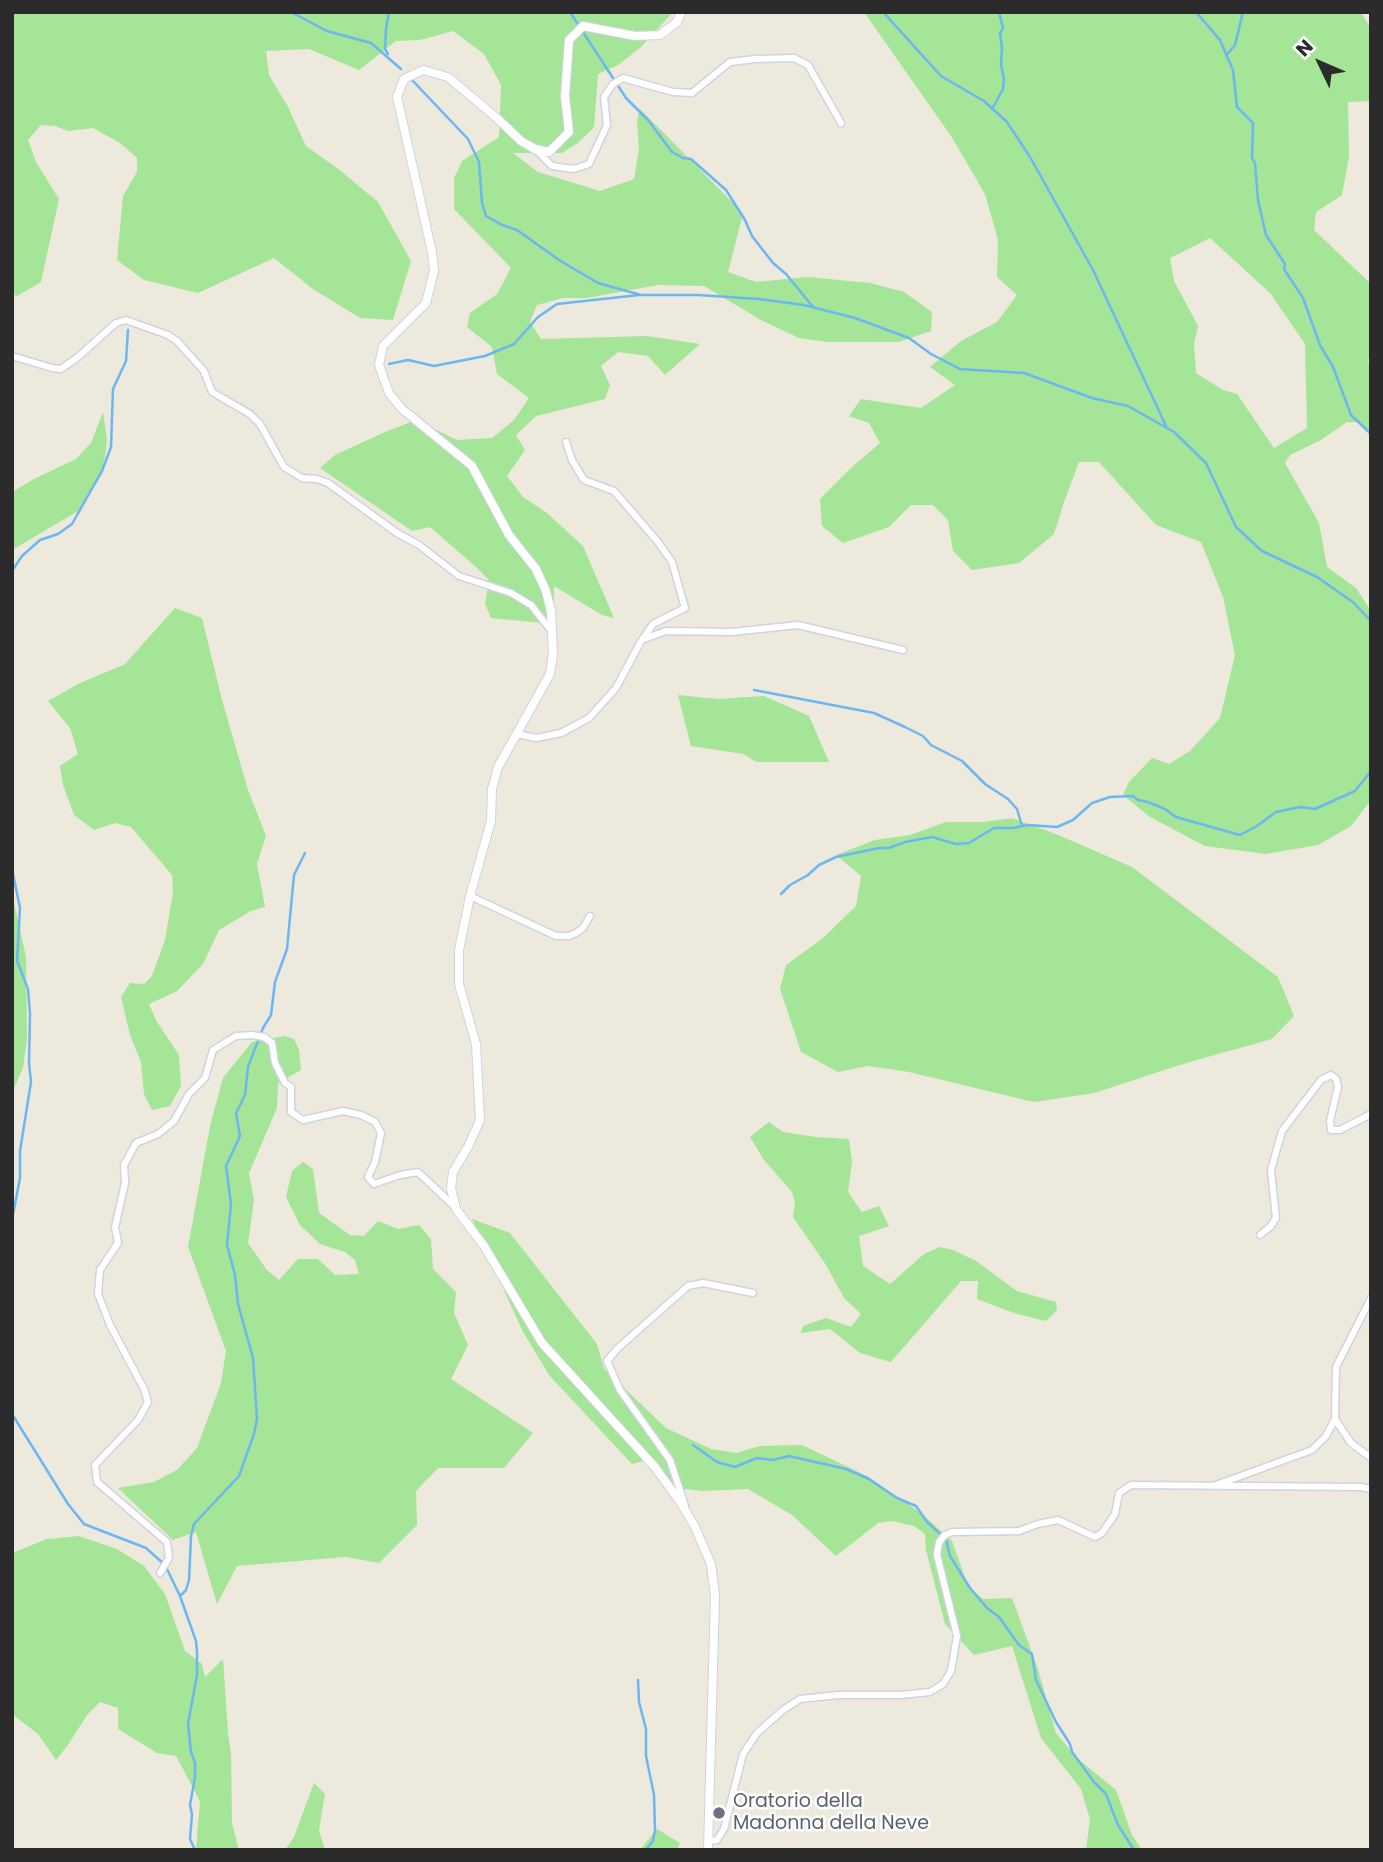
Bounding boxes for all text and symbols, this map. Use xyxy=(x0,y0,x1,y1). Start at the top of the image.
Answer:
north arrow xyxy=(1285,28,1355,98)
text: N xyxy=(1290,34,1319,63)
place label: Oratorio della Madonna della Neve xyxy=(733,1791,929,1835)
marker: Oratorio della Madonna della Neve xyxy=(711,1805,727,1821)

